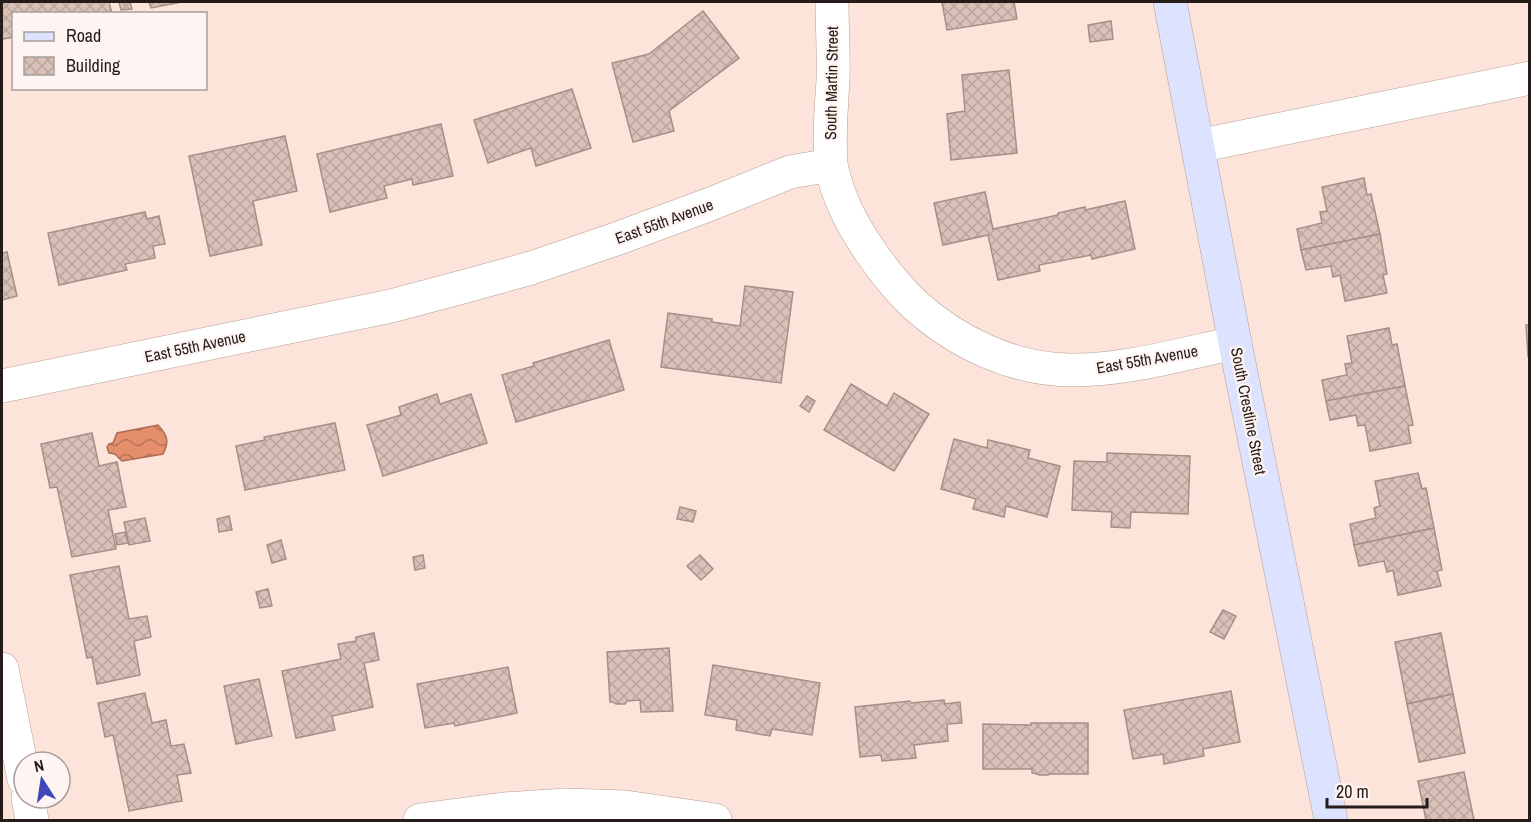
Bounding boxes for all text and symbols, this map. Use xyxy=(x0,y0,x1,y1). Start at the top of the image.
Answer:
legend xyxy=(12,12,207,90)
text: Road xyxy=(66,23,101,48)
street label: South Martin Street xyxy=(819,26,843,140)
text: Building xyxy=(66,53,121,78)
street label: East 55th Avenue xyxy=(612,193,716,249)
street label: East 55th Avenue xyxy=(143,325,247,367)
street label: East 55th Avenue xyxy=(1095,339,1199,379)
street label: South Crestline Street xyxy=(1226,346,1272,477)
north arrow xyxy=(12,750,72,810)
text: N xyxy=(32,754,46,777)
scale bar xyxy=(1327,771,1428,809)
text: 20 m xyxy=(1336,779,1369,804)

